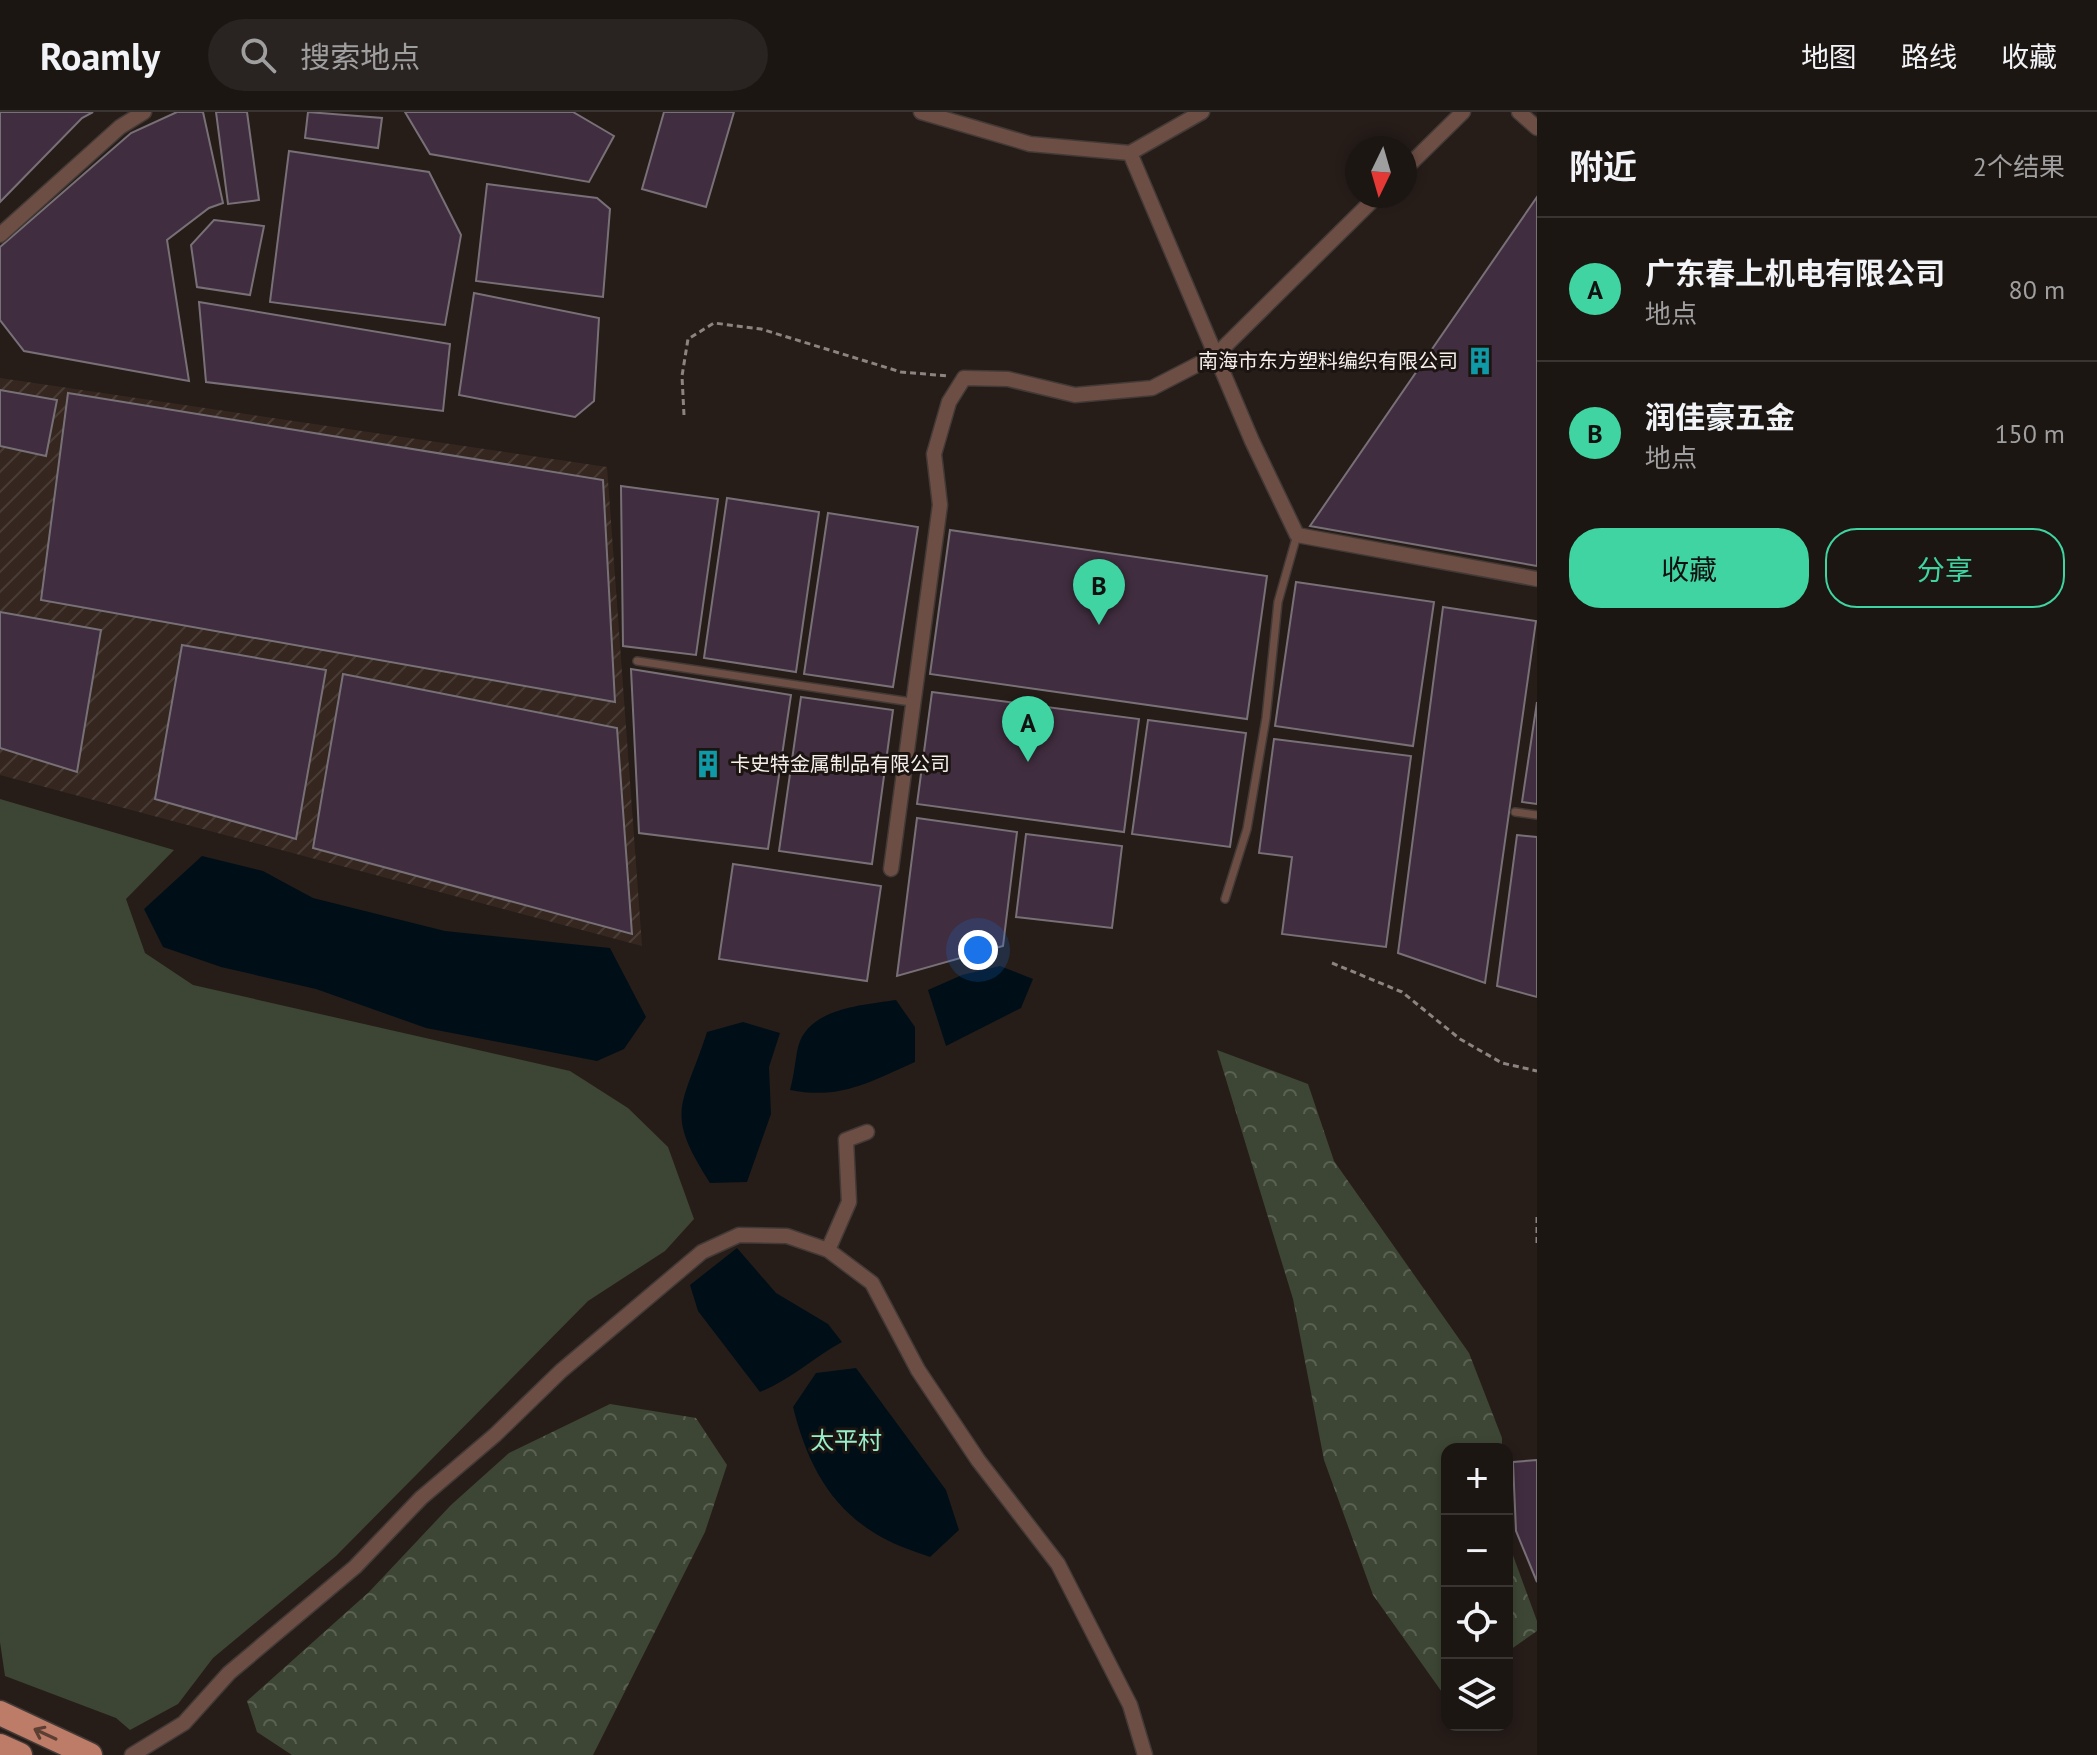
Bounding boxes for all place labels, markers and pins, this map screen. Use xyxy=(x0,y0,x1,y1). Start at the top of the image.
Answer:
building icon: 南海市东方塑料编织有限公司 xyxy=(1465,346,1495,376)
place label: 南海市东方塑料编织有限公司 xyxy=(1198,348,1458,374)
pin: B xyxy=(1073,559,1125,625)
pin: A xyxy=(1002,696,1054,762)
building icon: 卡史特金属制品有限公司 xyxy=(693,749,723,779)
place label: 卡史特金属制品有限公司 xyxy=(730,751,950,777)

